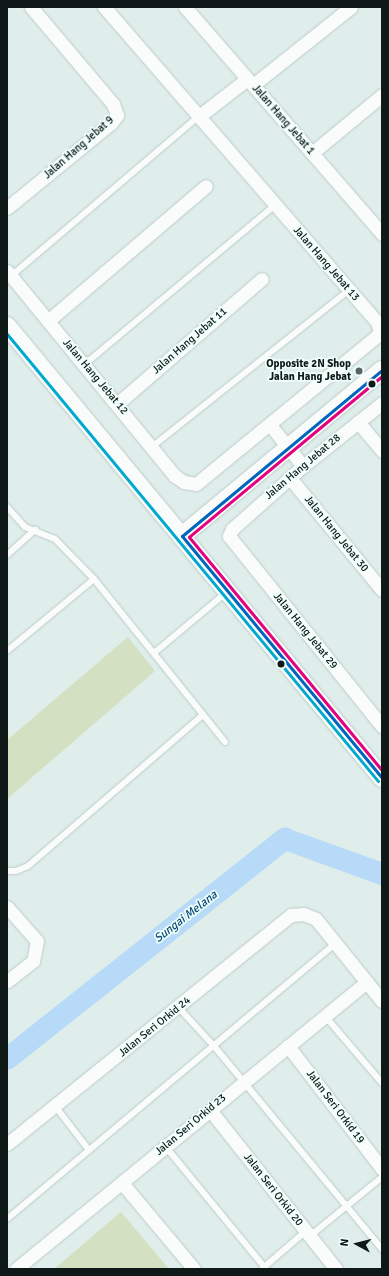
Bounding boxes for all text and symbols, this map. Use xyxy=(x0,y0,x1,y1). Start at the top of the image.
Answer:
street label: Jalan Hang Jebat 1 xyxy=(249,82,317,158)
street label: Jalan Hang Jebat 9 xyxy=(41,114,117,182)
street label: Jalan Hang Jebat 13 xyxy=(290,224,362,304)
street label: Jalan Hang Jebat 11 xyxy=(150,305,230,377)
street label: Jalan Hang Jebat 12 xyxy=(60,337,130,417)
place label: Opposite 2N Shop Jalan Hang Jebat xyxy=(266,358,351,384)
marker: Opposite 2N Shop Jalan Hang Jebat xyxy=(354,366,364,376)
unlabelled marker xyxy=(367,379,377,389)
street label: Jalan Hang Jebat 28 xyxy=(263,432,343,502)
street label: Jalan Hang Jebat 30 xyxy=(301,493,371,575)
street label: Jalan Hang Jebat 29 xyxy=(270,590,340,672)
unlabelled marker xyxy=(276,659,286,669)
water label: Sungai Melana xyxy=(152,888,220,946)
street label: Jalan Seri Orkid 24 xyxy=(116,994,194,1060)
street label: Jalan Seri Orkid 19 xyxy=(303,1068,367,1146)
street label: Jalan Seri Orkid 23 xyxy=(153,1091,229,1159)
street label: Jalan Seri Orkid 20 xyxy=(241,1151,305,1229)
north arrow xyxy=(337,1224,377,1264)
text: N xyxy=(338,1238,352,1247)

